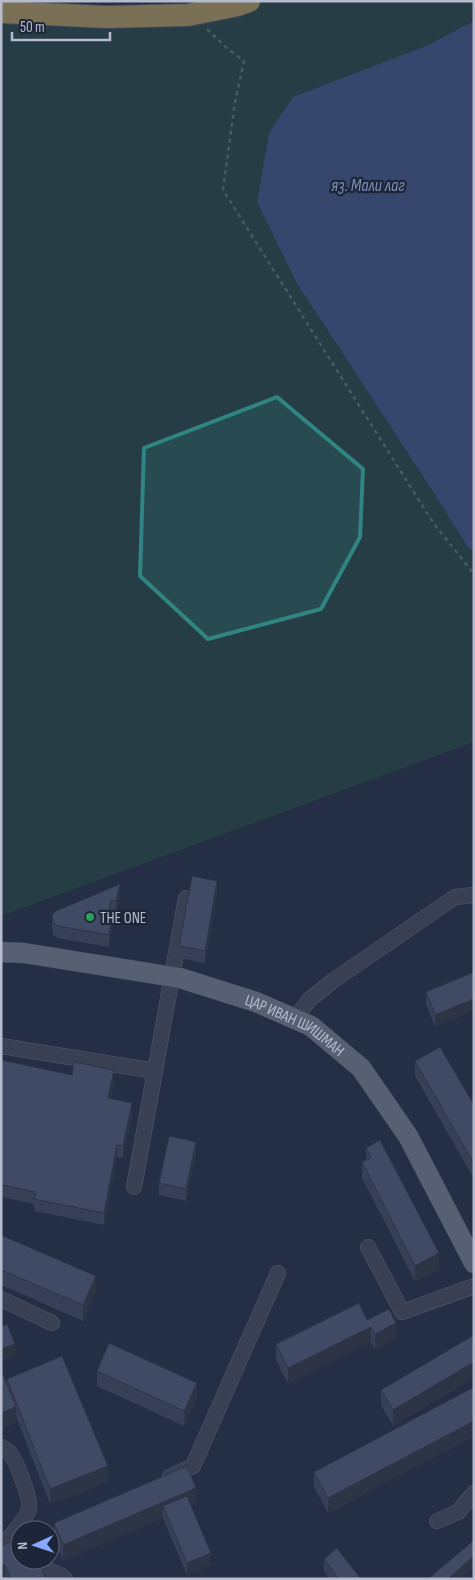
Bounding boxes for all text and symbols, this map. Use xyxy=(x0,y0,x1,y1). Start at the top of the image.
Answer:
scale bar xyxy=(12,10,110,42)
text: 50 m xyxy=(20,18,45,37)
water label: яз. Мали лаг xyxy=(330,175,405,196)
place label: THE ONE xyxy=(100,909,146,928)
marker: THE ONE xyxy=(84,911,96,923)
street label: ЦАР ИВАН ШИШМАН xyxy=(243,991,348,1061)
north arrow xyxy=(10,1520,60,1570)
text: N xyxy=(14,1541,31,1550)

